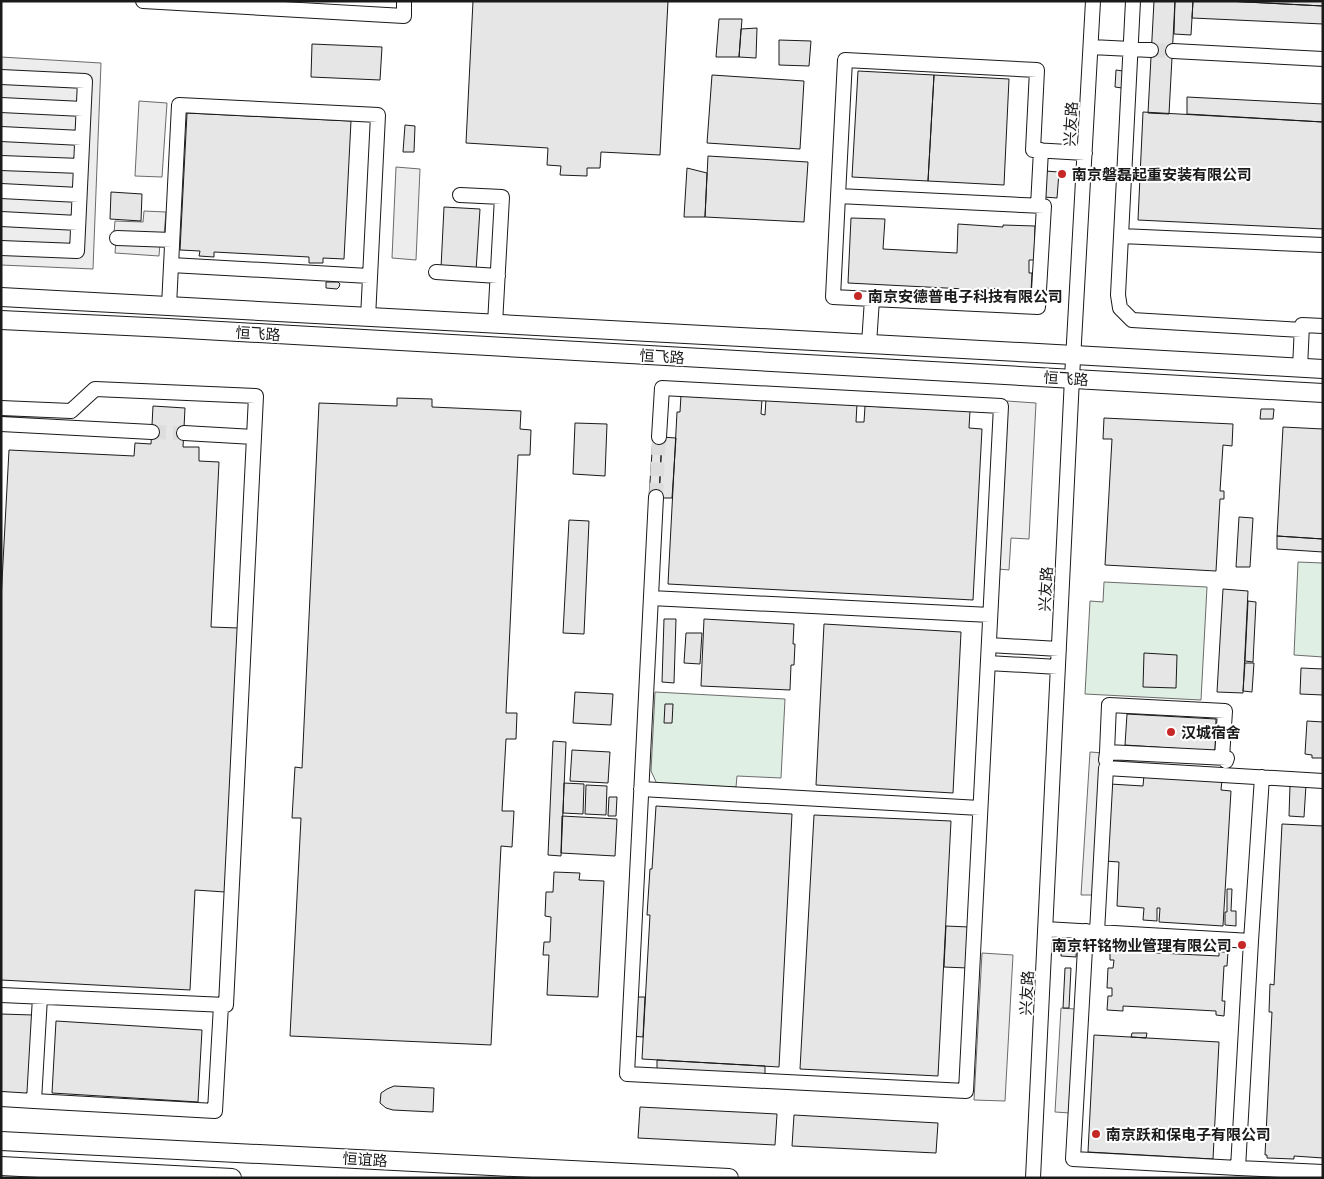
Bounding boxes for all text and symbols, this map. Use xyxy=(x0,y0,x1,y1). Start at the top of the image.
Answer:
street label: 兴友路 xyxy=(1059,101,1081,147)
place label: 南京磐磊起重安装有限公司 xyxy=(1072,164,1252,184)
marker: 南京磐磊起重安装有限公司 xyxy=(1056,168,1068,180)
place label: 南京安德普电子科技有限公司 xyxy=(868,286,1063,306)
marker: 南京安德普电子科技有限公司 xyxy=(852,290,864,302)
street label: 恒飞路 xyxy=(235,322,281,344)
street label: 恒飞路 xyxy=(639,345,685,367)
street label: 恒飞路 xyxy=(1043,367,1089,389)
street label: 兴友路 xyxy=(1034,566,1056,612)
place label: 汉城宿舍 xyxy=(1181,722,1241,742)
marker: 汉城宿舍 xyxy=(1165,726,1177,738)
place label: 南京轩铭物业管理有限公司 xyxy=(1052,935,1232,955)
marker: 南京轩铭物业管理有限公司 xyxy=(1236,939,1248,951)
street label: 兴友路 xyxy=(1015,970,1037,1016)
place label: 南京跃和保电子有限公司 xyxy=(1106,1124,1271,1144)
marker: 南京跃和保电子有限公司 xyxy=(1090,1128,1102,1140)
street label: 恒谊路 xyxy=(342,1148,388,1170)

